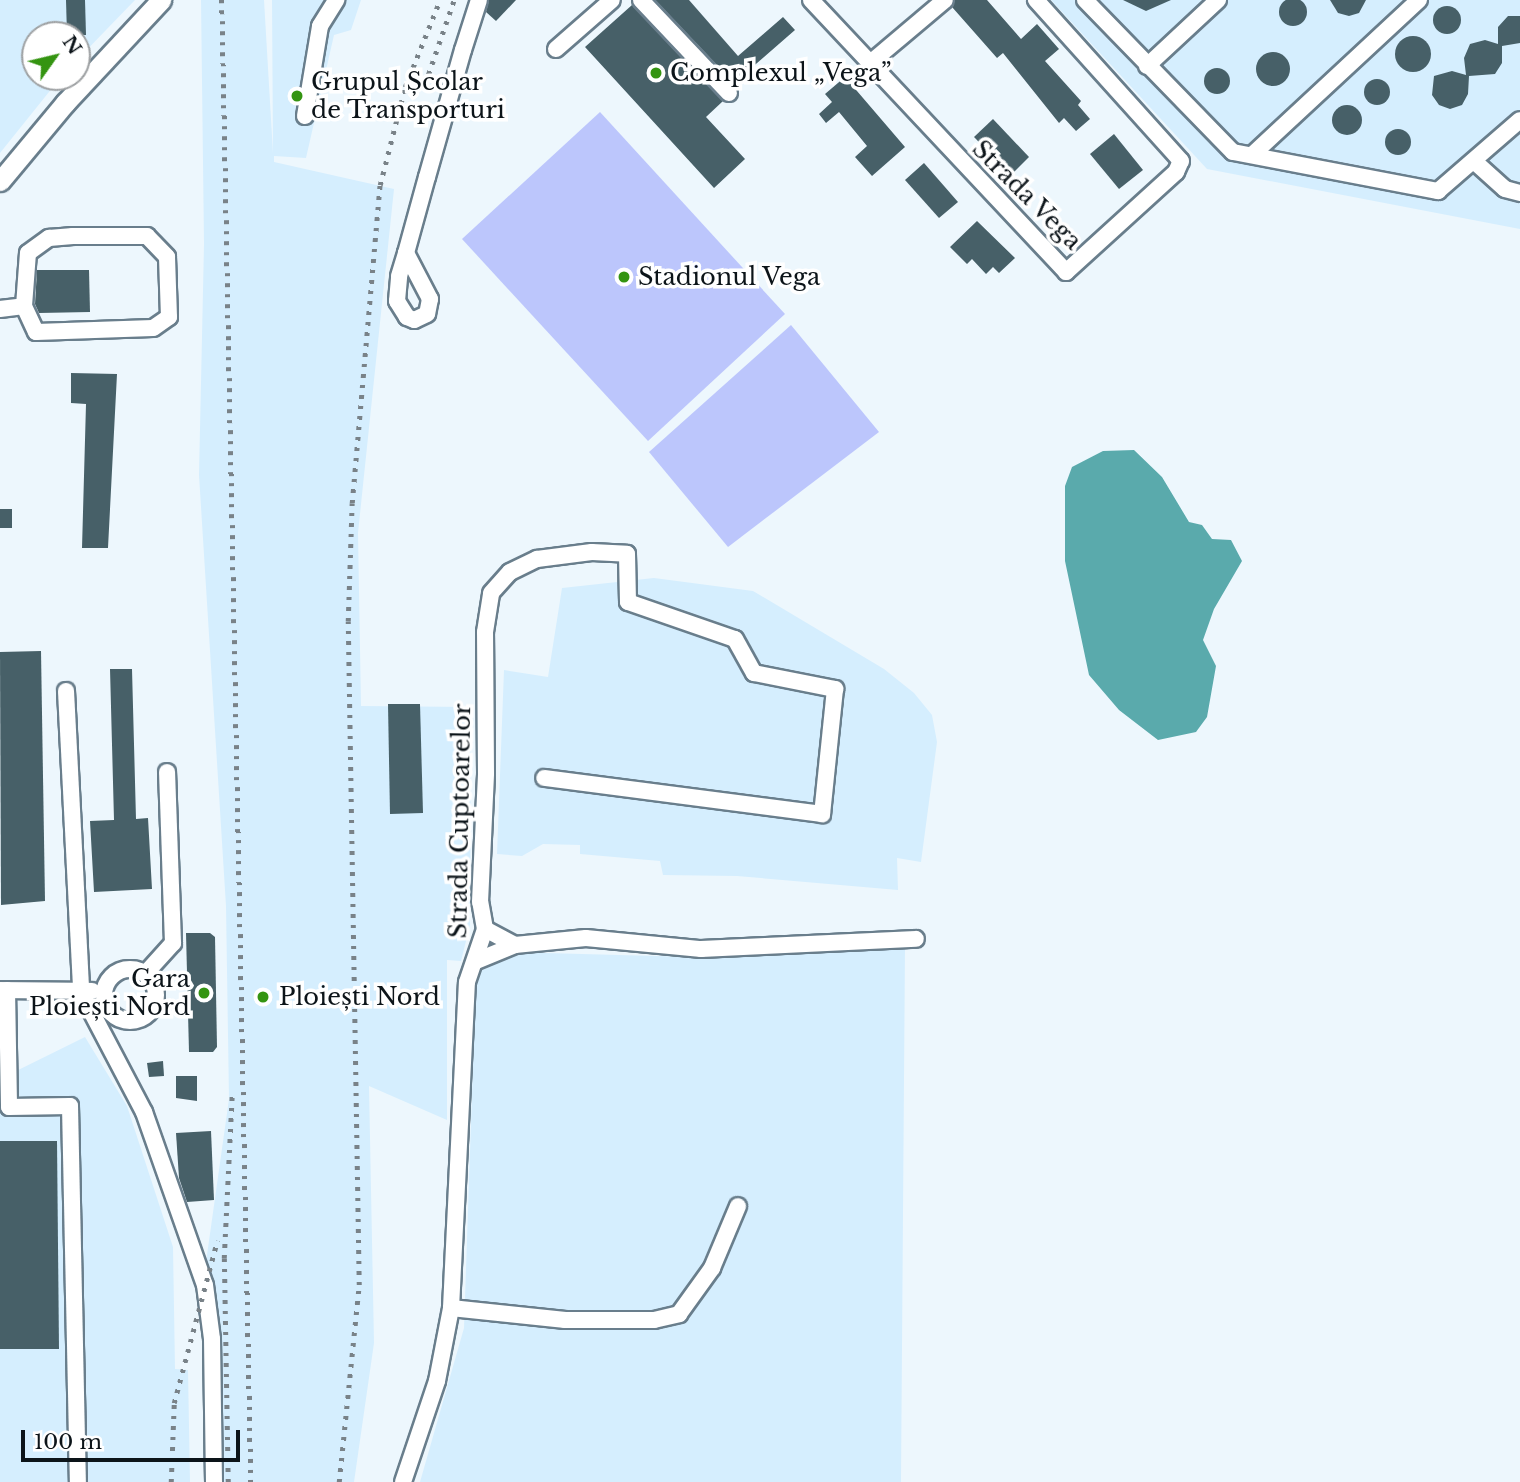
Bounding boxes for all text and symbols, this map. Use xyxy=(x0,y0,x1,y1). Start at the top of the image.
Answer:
north arrow xyxy=(21,21,91,91)
text: N xyxy=(58,31,87,59)
place label: Complexul „Vega” xyxy=(670,59,891,87)
marker: Complexul „Vega” xyxy=(648,65,664,81)
place label: Grupul Școlar de Transporturi xyxy=(311,68,506,124)
marker: Grupul Școlar de Transporturi xyxy=(289,88,305,104)
street label: Strada Vega xyxy=(966,134,1088,256)
place label: Stadionul Vega xyxy=(638,263,821,291)
marker: Stadionul Vega xyxy=(616,269,632,285)
street label: Strada Cuptoarelor xyxy=(444,703,476,939)
place label: Gara Ploiești Nord xyxy=(29,965,190,1021)
place label: Ploiești Nord xyxy=(279,983,440,1011)
marker: Gara Ploiești Nord xyxy=(196,985,212,1001)
marker: Ploiești Nord xyxy=(253,987,273,1007)
scale bar xyxy=(24,1416,243,1460)
text: 100 m xyxy=(34,1429,102,1455)

